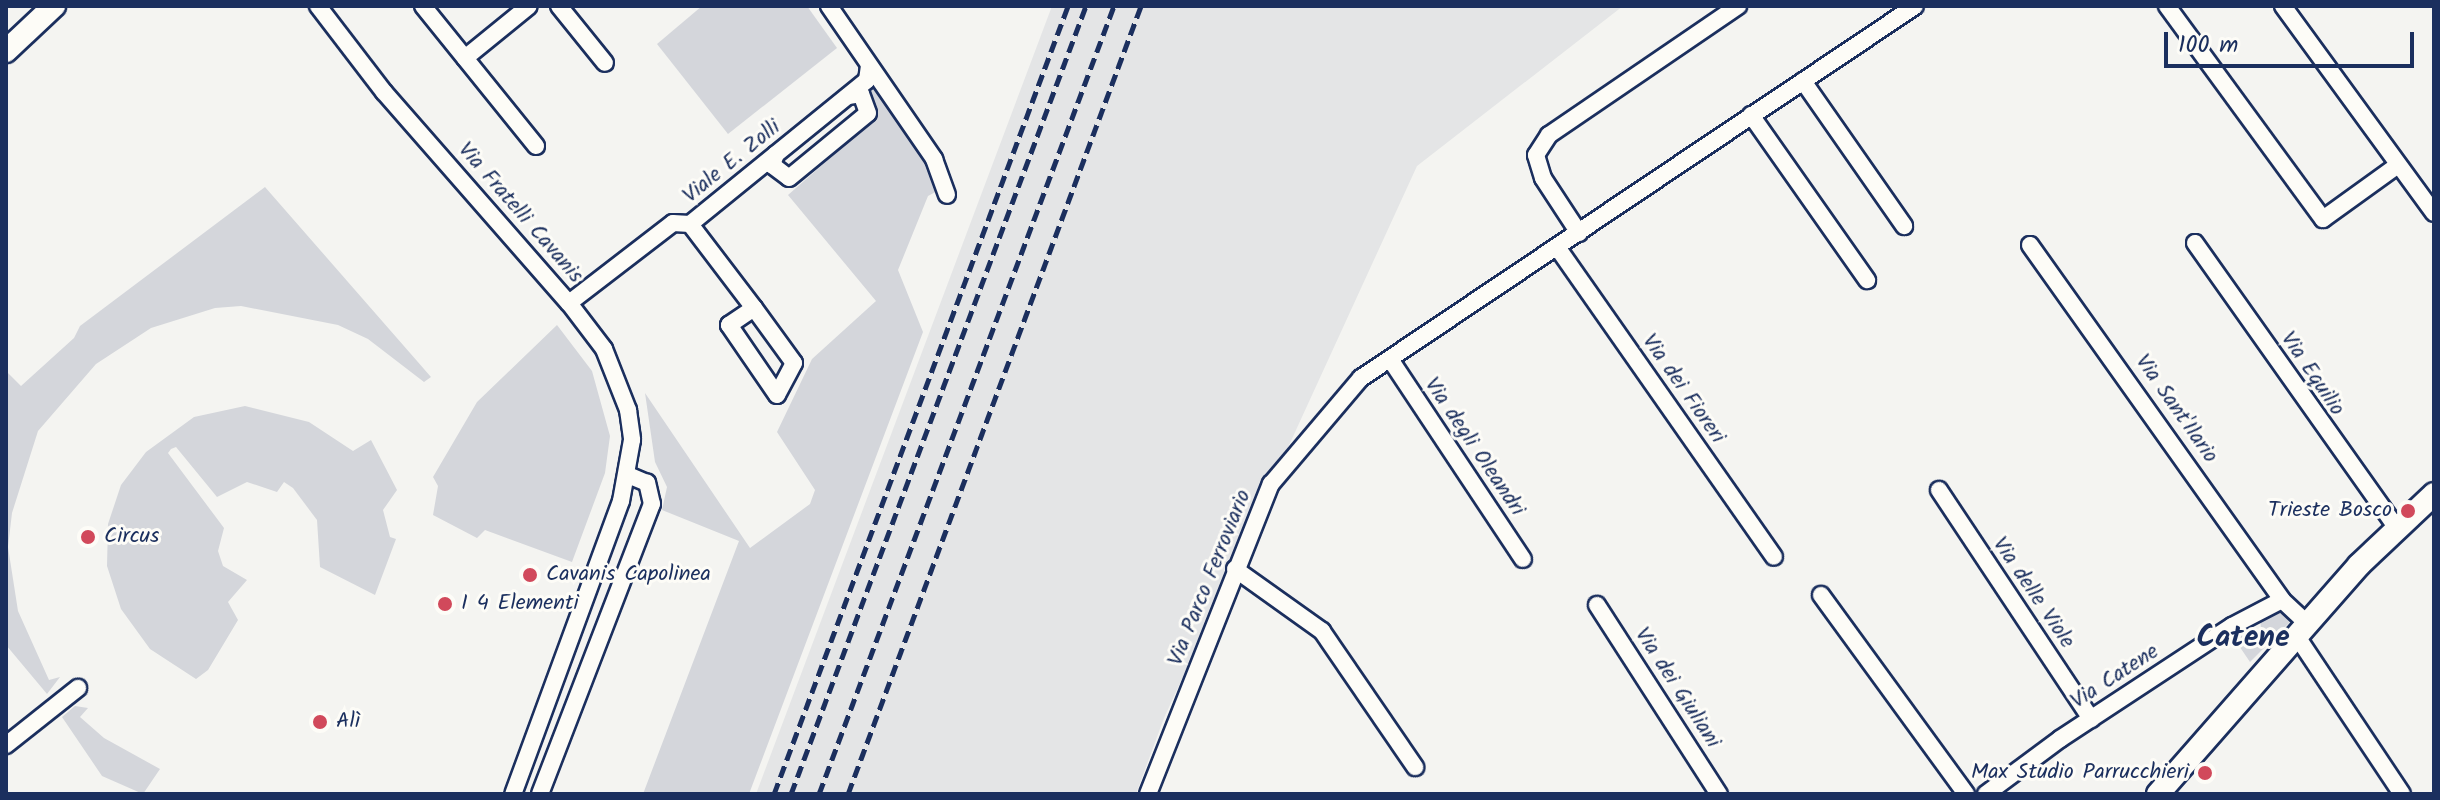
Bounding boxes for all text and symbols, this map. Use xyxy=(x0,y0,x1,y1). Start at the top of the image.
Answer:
scale bar xyxy=(2168,16,2418,66)
text: 100 m xyxy=(2178,26,2238,65)
street label: Viale E. Zolli xyxy=(678,115,786,209)
street label: Via Fratelli Cavanis xyxy=(452,137,588,289)
street label: Via Equilio xyxy=(2274,327,2350,421)
street label: Via dei Fioreri xyxy=(1636,329,1730,449)
street label: Via Sant'Ilario xyxy=(2129,350,2223,468)
street label: Via degli Oleandri xyxy=(1418,373,1530,521)
street label: Via Parco Ferroviario xyxy=(1163,486,1257,670)
place label: Trieste Bosco xyxy=(2268,498,2392,524)
marker: Trieste Bosco xyxy=(2399,502,2417,520)
place label: Circus xyxy=(104,524,159,550)
marker: Circus xyxy=(79,528,97,546)
street label: Via delle Viole xyxy=(1986,532,2080,654)
place label: Cavanis Capolinea xyxy=(546,562,711,588)
marker: Cavanis Capolinea xyxy=(521,566,539,584)
place label: I 4 Elementi xyxy=(461,591,579,617)
marker: I 4 Elementi xyxy=(436,595,454,613)
district label: Catene xyxy=(2196,620,2290,656)
street label: Via dei Giuliani xyxy=(1628,623,1726,753)
street label: Via Catene xyxy=(2066,639,2164,715)
place label: Alì xyxy=(336,709,360,735)
marker: Alì xyxy=(311,713,329,731)
place label: Max Studio Parrucchieri xyxy=(1971,760,2189,786)
marker: Max Studio Parrucchieri xyxy=(2196,764,2214,782)

